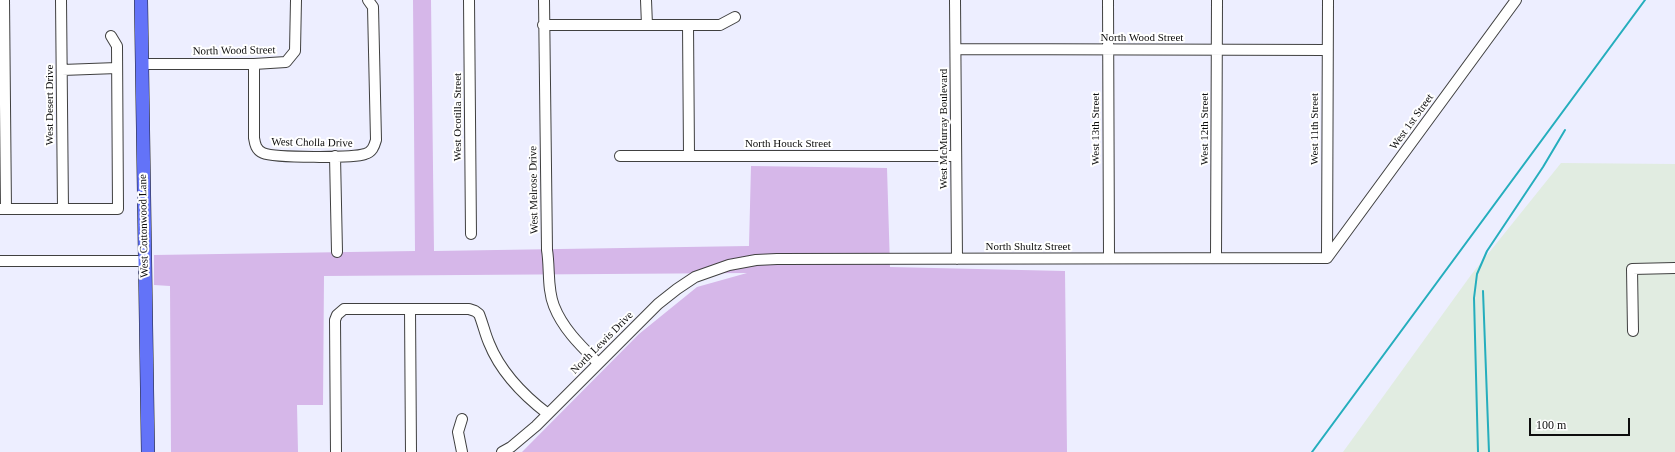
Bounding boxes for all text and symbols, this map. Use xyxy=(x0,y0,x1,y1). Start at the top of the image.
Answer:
street label: North Wood Street xyxy=(1101,31,1183,45)
street label: North Wood Street xyxy=(192,44,276,58)
street label: West Desert Drive xyxy=(43,65,57,145)
street label: West McMurray Boulevard xyxy=(937,69,951,189)
street label: West Ocotilla Street xyxy=(451,73,465,161)
street label: West 1st Street xyxy=(1387,92,1437,152)
street label: West 13th Street xyxy=(1089,93,1103,165)
street label: West 12th Street xyxy=(1198,93,1212,165)
street label: West 11th Street xyxy=(1308,93,1322,165)
street label: West Cholla Drive xyxy=(271,136,353,150)
street label: North Houck Street xyxy=(745,137,831,151)
street label: West Melrose Drive xyxy=(527,146,541,234)
street label: West Cottonwood Lane xyxy=(136,174,152,278)
street label: North Shultz Street xyxy=(986,240,1070,254)
street label: North Lewis Drive xyxy=(568,309,636,377)
scale bar xyxy=(1531,410,1632,436)
text: 100 m xyxy=(1536,418,1566,432)

